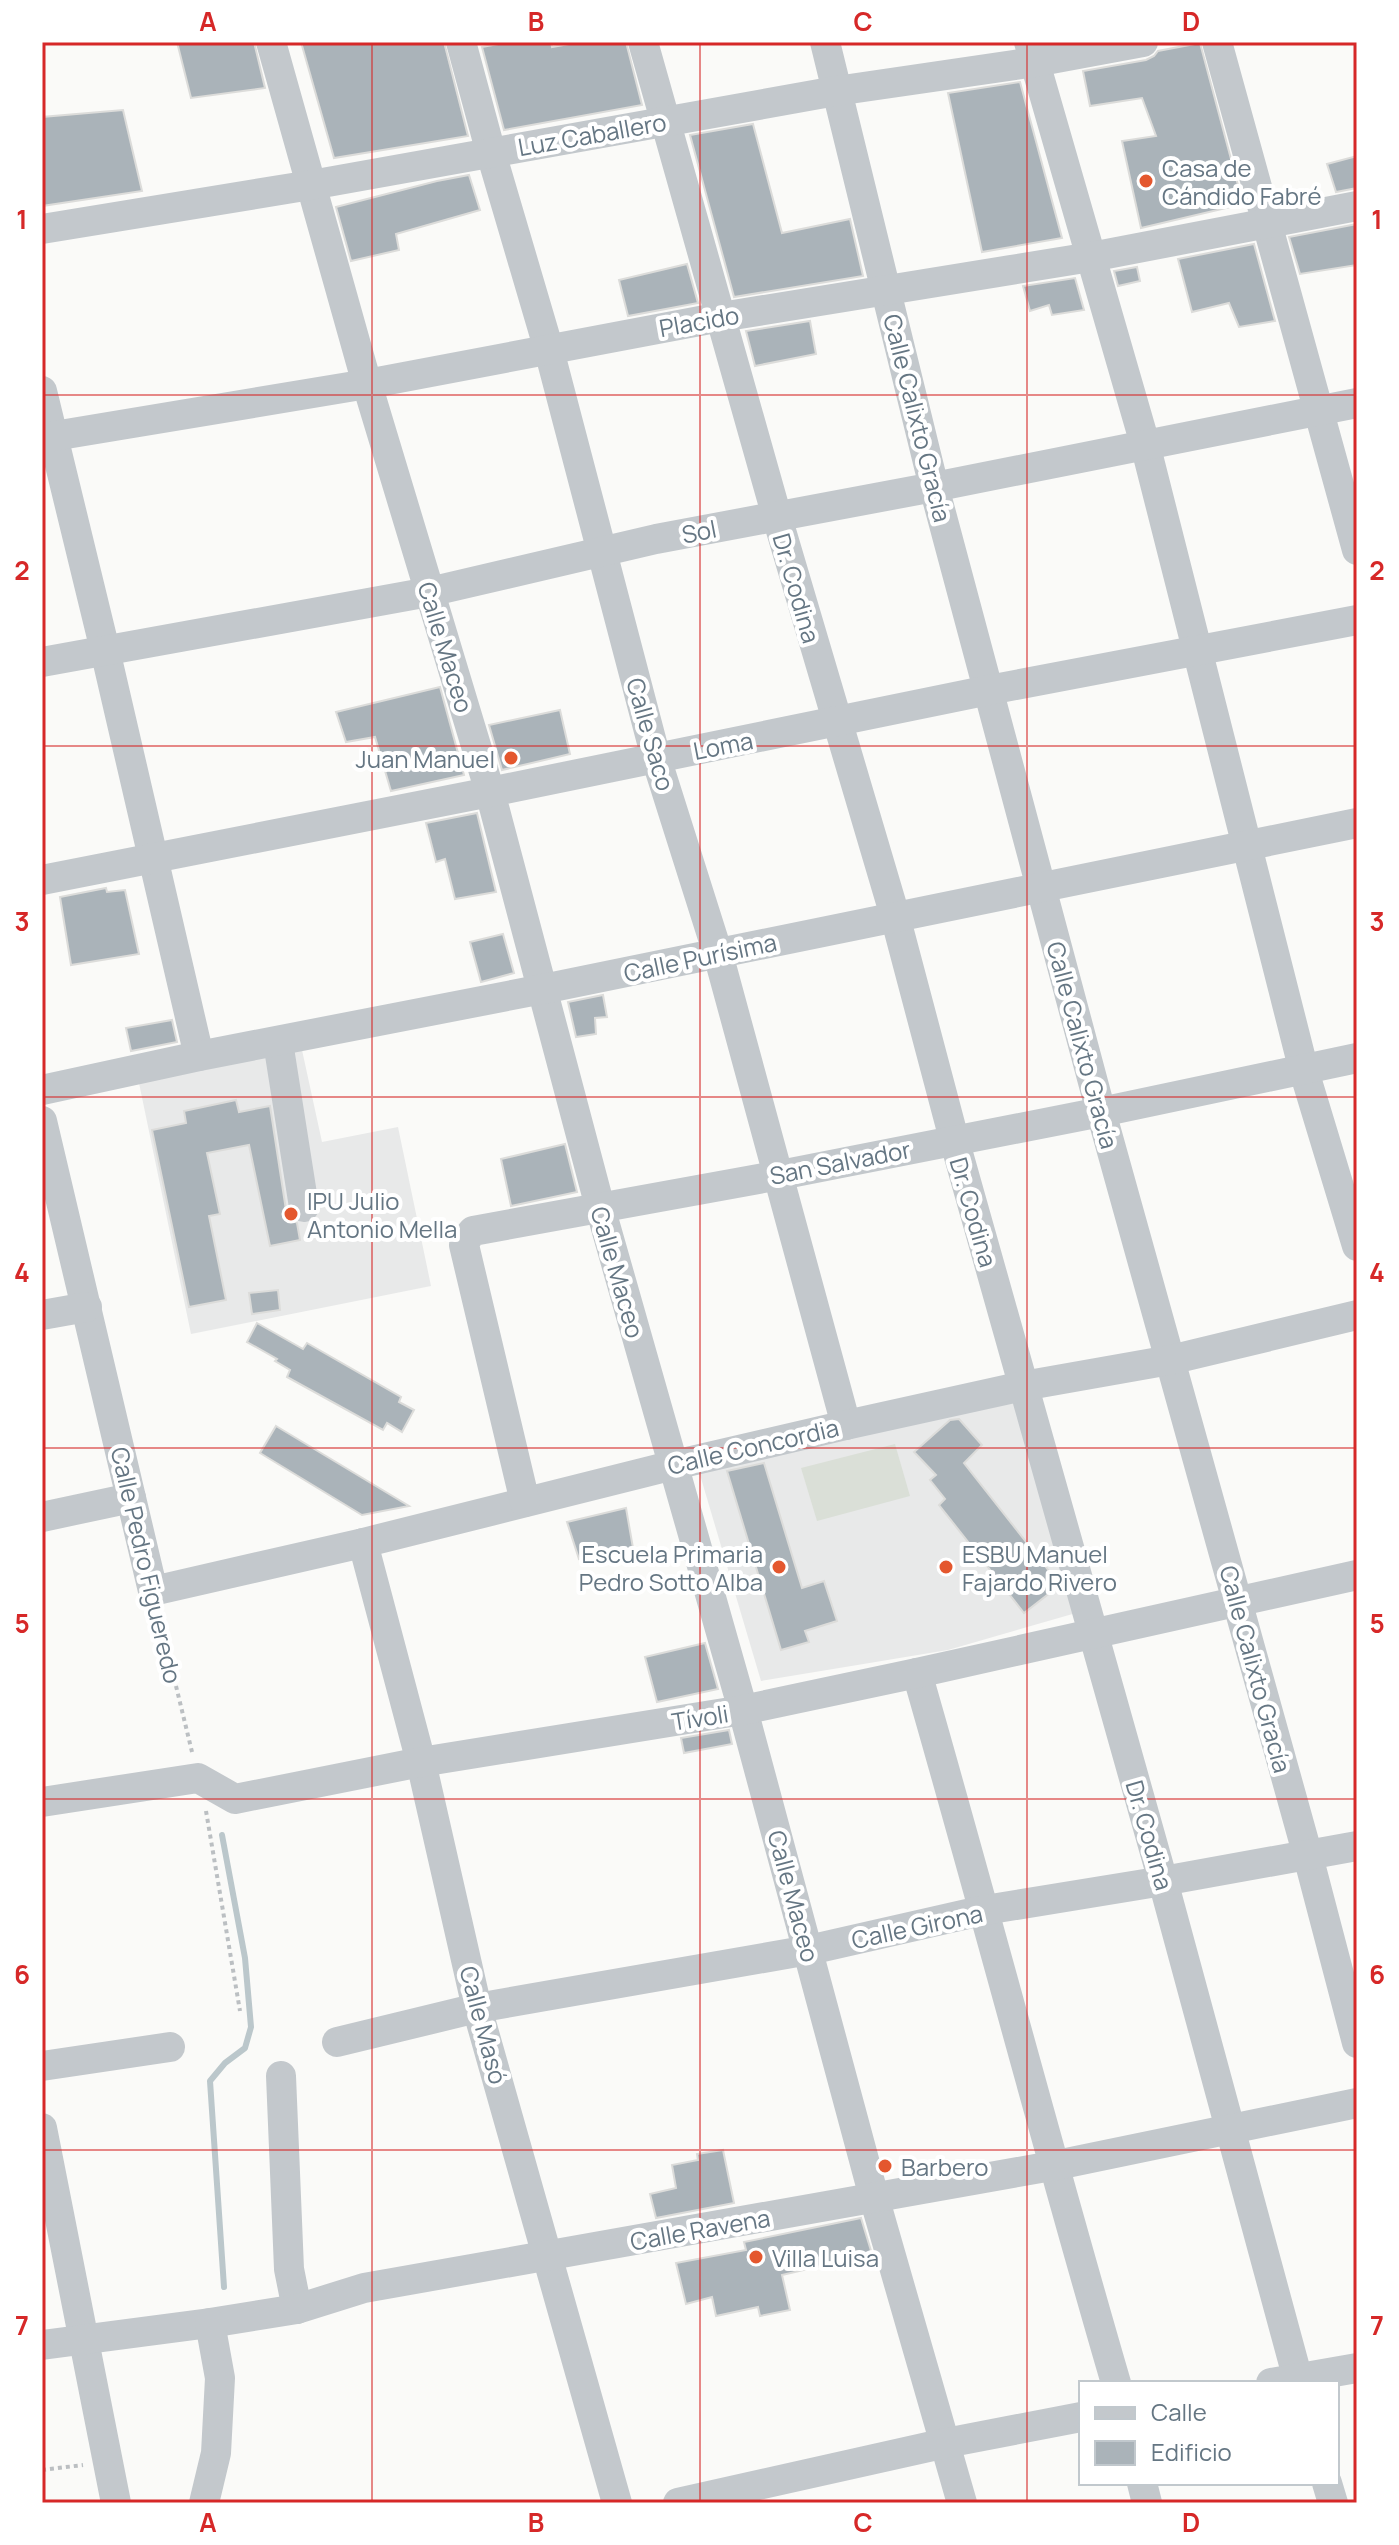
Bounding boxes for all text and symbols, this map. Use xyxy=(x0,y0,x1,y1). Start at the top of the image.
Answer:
text: A xyxy=(199,3,217,39)
text: B xyxy=(528,3,544,39)
text: C xyxy=(853,3,873,39)
text: D xyxy=(1182,3,1200,39)
street label: Luz Caballero xyxy=(515,105,669,163)
place label: Casa de Cándido Fabré xyxy=(1162,151,1322,212)
marker: Casa de Cándido Fabré xyxy=(1137,172,1155,190)
text: 1 xyxy=(16,201,28,237)
text: 1 xyxy=(1371,201,1383,237)
street label: Placido xyxy=(657,298,741,344)
street label: Calle Calixto Gracía xyxy=(876,311,960,525)
street label: Sol xyxy=(679,512,719,550)
street label: Dr. Codina xyxy=(766,529,828,647)
text: 2 xyxy=(14,552,30,588)
text: 2 xyxy=(1369,552,1385,588)
street label: Calle Maceo xyxy=(410,578,482,716)
street label: Calle Saco xyxy=(619,674,683,794)
street label: Loma xyxy=(690,723,756,767)
place label: Juan Manuel xyxy=(356,742,495,775)
marker: Juan Manuel xyxy=(502,749,520,767)
text: 3 xyxy=(14,903,30,939)
text: 3 xyxy=(1369,903,1385,939)
street label: Calle Purísima xyxy=(621,925,779,989)
street label: Calle Calixto Gracía xyxy=(1039,938,1127,1152)
street label: San Salvador xyxy=(767,1132,914,1192)
street label: Dr. Codina xyxy=(943,1153,1005,1271)
place label: IPU Julio Antonio Mella xyxy=(307,1184,457,1245)
street label: Calle Maceo xyxy=(584,1202,652,1342)
marker: IPU Julio Antonio Mella xyxy=(282,1205,300,1223)
text: 4 xyxy=(14,1254,30,1290)
text: 4 xyxy=(1369,1254,1385,1290)
street label: Calle Concordia xyxy=(664,1410,842,1482)
street label: Calle Pedro Figueredo xyxy=(104,1444,190,1686)
place label: Escuela Primaria Pedro Sotto Alba xyxy=(579,1537,763,1598)
place label: ESBU Manuel Fajardo Rivero xyxy=(962,1537,1117,1598)
marker: Escuela Primaria Pedro Sotto Alba xyxy=(770,1558,788,1576)
marker: ESBU Manuel Fajardo Rivero xyxy=(937,1558,955,1576)
street label: Calle Calixto Gracía xyxy=(1212,1562,1300,1776)
text: 5 xyxy=(14,1605,30,1641)
text: 5 xyxy=(1369,1605,1385,1641)
street label: Tívoli xyxy=(669,1696,731,1738)
street label: Dr. Codina xyxy=(1119,1776,1181,1894)
street label: Calle Maceo xyxy=(761,1826,827,1966)
street label: Calle Girona xyxy=(848,1896,986,1956)
text: 6 xyxy=(14,1956,30,1992)
text: 6 xyxy=(1369,1956,1385,1992)
street label: Calle Masó xyxy=(452,1962,516,2088)
place label: Barbero xyxy=(901,2150,989,2183)
marker: Barbero xyxy=(876,2157,894,2175)
street label: Calle Ravena xyxy=(627,2200,773,2258)
place label: Villa Luisa xyxy=(772,2241,879,2274)
marker: Villa Luisa xyxy=(747,2248,765,2266)
text: 7 xyxy=(15,2307,29,2343)
text: 7 xyxy=(1370,2307,1384,2343)
legend xyxy=(1079,2381,1339,2485)
text: Calle xyxy=(1151,2395,1207,2428)
text: Edificio xyxy=(1151,2435,1232,2468)
text: A xyxy=(199,2504,217,2540)
text: B xyxy=(528,2504,544,2540)
text: C xyxy=(853,2504,873,2540)
text: D xyxy=(1182,2504,1200,2540)

